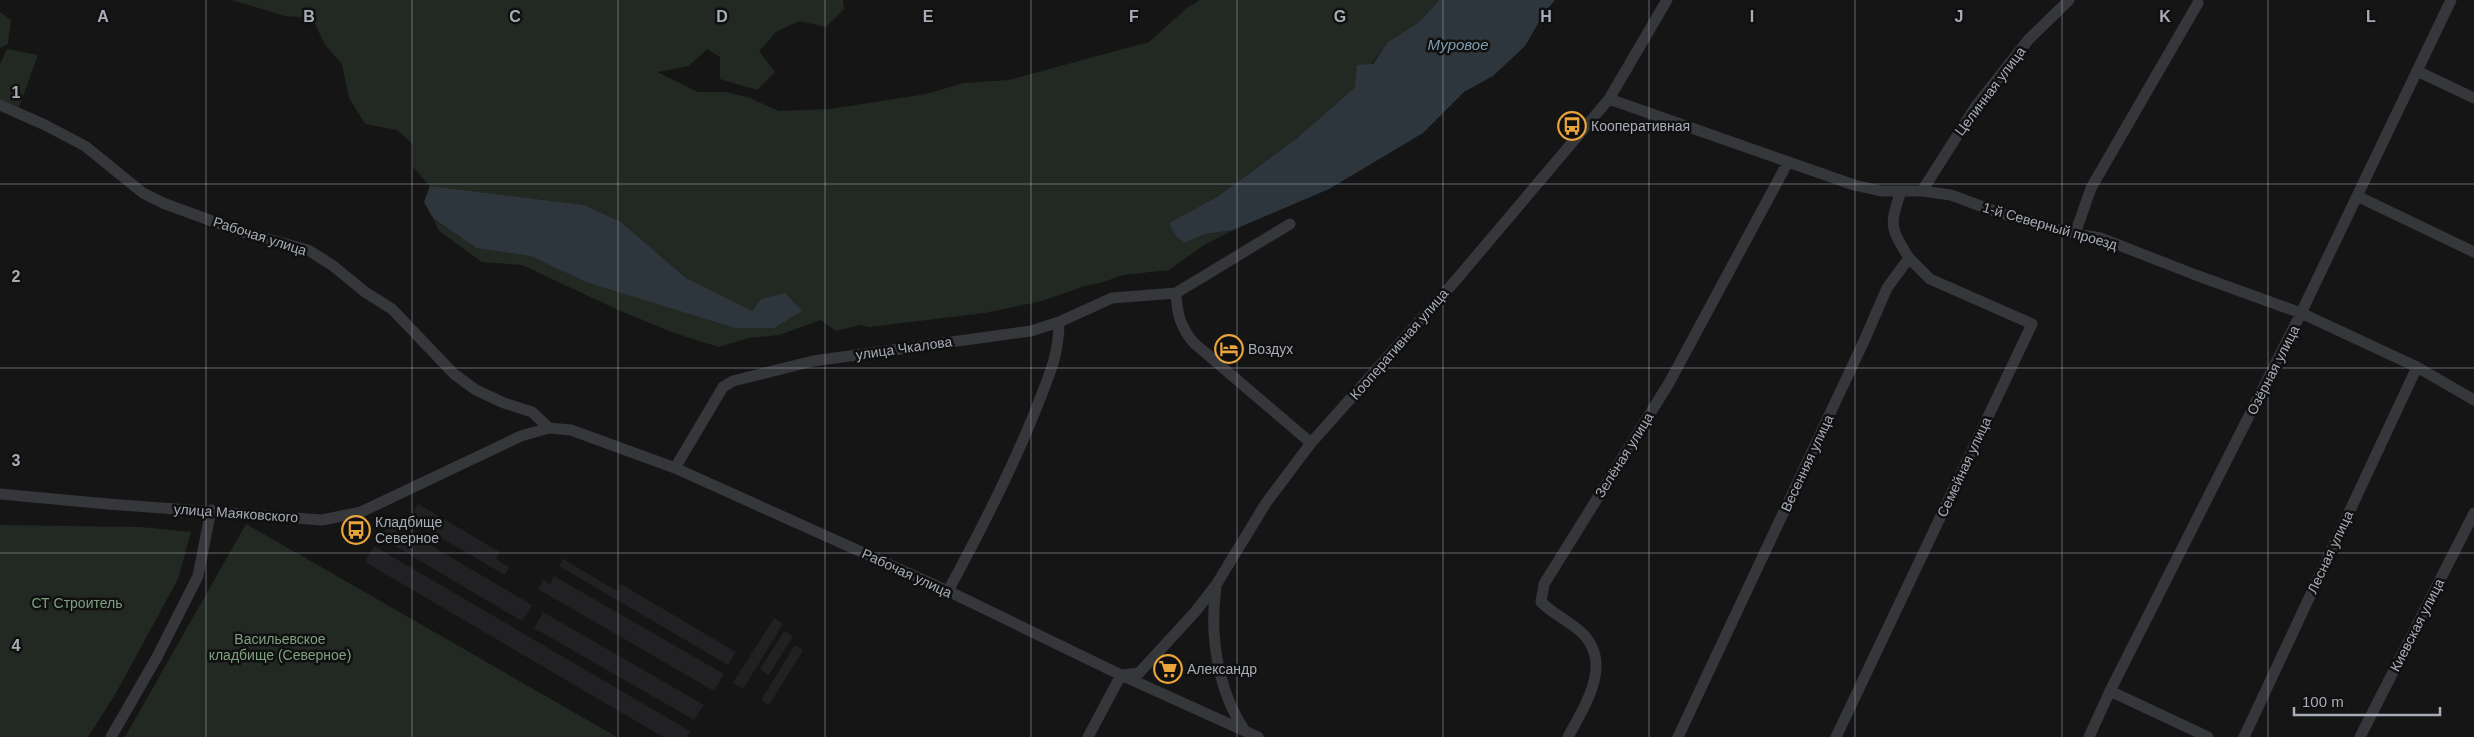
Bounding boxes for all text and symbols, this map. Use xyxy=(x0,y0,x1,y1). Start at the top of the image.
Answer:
text: A xyxy=(97,8,109,25)
text: B xyxy=(303,8,315,25)
text: C xyxy=(509,8,521,25)
text: D xyxy=(716,8,728,25)
text: E xyxy=(923,8,934,25)
text: F xyxy=(1129,8,1139,25)
text: G xyxy=(1334,8,1346,25)
text: H xyxy=(1540,8,1552,25)
text: I xyxy=(1750,8,1754,25)
text: J xyxy=(1955,8,1963,25)
text: K xyxy=(2159,8,2171,25)
text: L xyxy=(2366,8,2376,25)
water label: Муровое xyxy=(1427,36,1489,53)
street label: Целинная улица xyxy=(1951,43,2029,138)
text: 1 xyxy=(12,84,21,101)
bus stop icon: Кооперативная xyxy=(1557,111,1587,141)
place label: Кооперативная xyxy=(1591,118,1690,134)
street label: 1-й Северный проезд xyxy=(1981,199,2119,253)
street label: Рабочая улица xyxy=(211,213,309,259)
text: 2 xyxy=(12,268,21,285)
street label: Кооперативная улица xyxy=(1347,285,1452,403)
street label: Озёрная улица xyxy=(2244,322,2303,417)
street label: улица Чкалова xyxy=(855,333,953,363)
hotel icon: Воздух xyxy=(1214,334,1244,364)
place label: Воздух xyxy=(1248,341,1293,357)
street label: Зелёная улица xyxy=(1591,409,1657,500)
street label: Весенняя улица xyxy=(1778,412,1837,514)
street label: Семейная улица xyxy=(1934,414,1994,520)
text: 3 xyxy=(12,452,21,469)
street label: улица Маяковского xyxy=(173,501,299,525)
street label: Лесная улица xyxy=(2304,508,2356,596)
place label: Кладбище Северное xyxy=(375,514,442,546)
bus stop icon: Кладбище Северное xyxy=(341,515,371,545)
street label: Рабочая улица xyxy=(860,545,955,601)
street label: Киевская улица xyxy=(2387,576,2447,674)
park label: СТ Строитель xyxy=(31,595,123,611)
park label: Васильевское кладбище (Северное) xyxy=(209,631,351,663)
text: 4 xyxy=(12,637,21,654)
supermarket icon: Александр xyxy=(1153,654,1183,684)
place label: Александр xyxy=(1187,661,1257,677)
scale bar xyxy=(2294,684,2440,716)
text: 100 m xyxy=(2302,693,2344,710)

